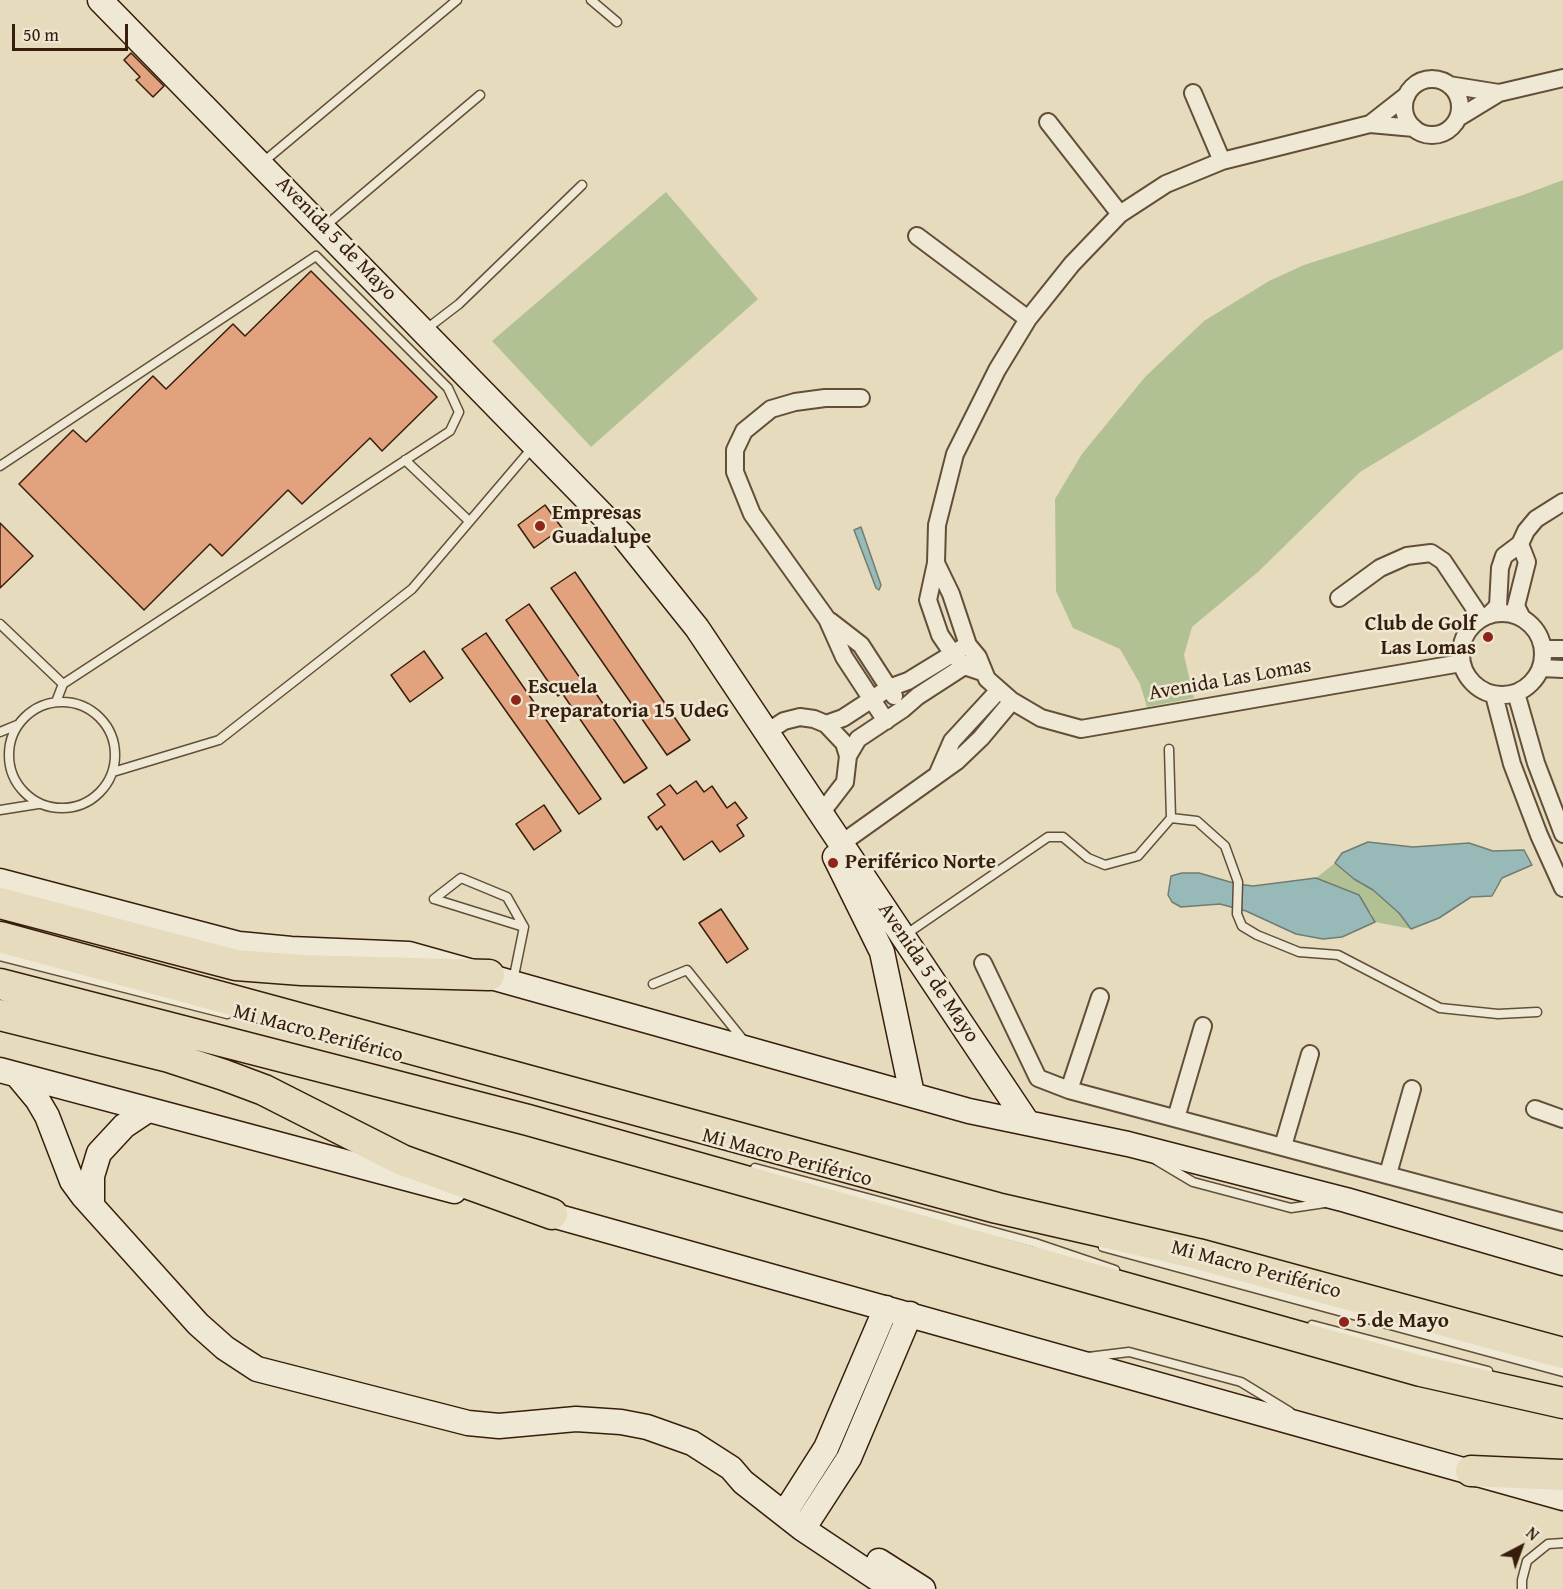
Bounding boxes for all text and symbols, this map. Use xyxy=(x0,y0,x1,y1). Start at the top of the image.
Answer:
scale bar xyxy=(15,12,130,50)
text: 50 m xyxy=(23,21,59,48)
street label: Avenida 5 de Mayo xyxy=(270,172,402,306)
place label: Empresas Guadalupe xyxy=(552,501,651,551)
marker: Empresas Guadalupe xyxy=(533,519,547,533)
place label: Club de Golf Las Lomas xyxy=(1365,612,1476,662)
marker: Club de Golf Las Lomas xyxy=(1481,630,1495,644)
street label: Avenida Las Lomas xyxy=(1147,653,1313,707)
place label: Escuela Preparatoria 15 UdeG xyxy=(528,675,729,725)
marker: Escuela Preparatoria 15 UdeG xyxy=(509,693,523,707)
place label: Periférico Norte xyxy=(845,850,996,876)
marker: Periférico Norte xyxy=(826,856,840,870)
street label: Avenida 5 de Mayo xyxy=(872,898,984,1048)
street label: Mi Macro Periférico xyxy=(230,999,406,1069)
street label: Mi Macro Periférico xyxy=(699,1123,875,1193)
street label: Mi Macro Periférico xyxy=(1168,1235,1344,1305)
place label: 5 de Mayo xyxy=(1356,1309,1449,1335)
marker: 5 de Mayo xyxy=(1337,1315,1351,1329)
north arrow xyxy=(1491,1517,1551,1577)
text: N xyxy=(1521,1521,1545,1546)

